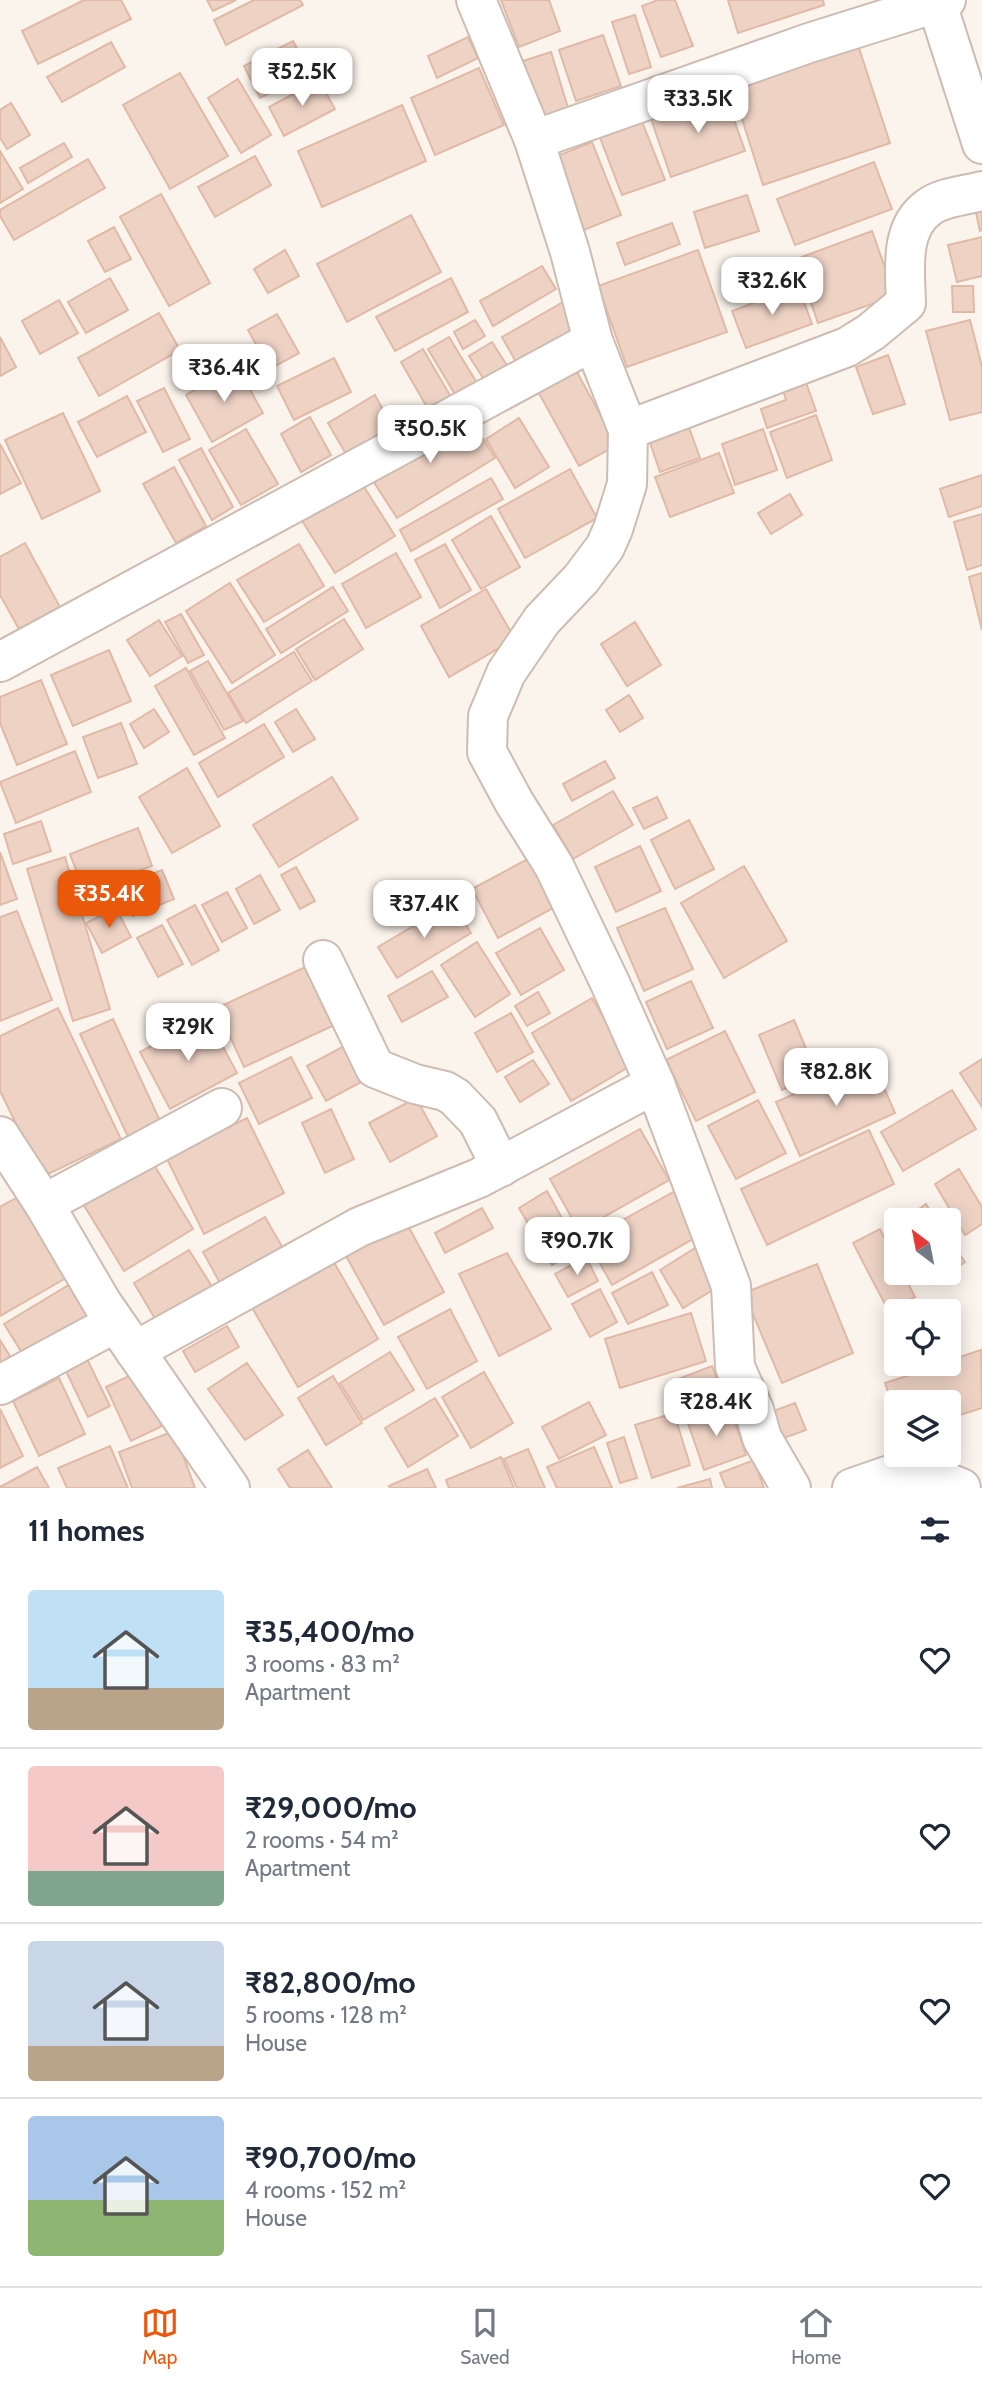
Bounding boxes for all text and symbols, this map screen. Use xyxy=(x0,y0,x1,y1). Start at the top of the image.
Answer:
pin: ₹52.5K xyxy=(245,48,359,108)
text: ₹52.5K xyxy=(268,57,336,85)
pin: ₹33.5K xyxy=(641,76,755,135)
text: ₹33.5K xyxy=(663,84,733,112)
pin: ₹32.6K xyxy=(715,258,829,317)
text: ₹32.6K xyxy=(737,266,807,294)
pin: ₹36.4K xyxy=(167,344,281,404)
text: ₹36.4K xyxy=(188,353,260,381)
pin: ₹50.5K xyxy=(373,406,487,465)
text: ₹50.5K xyxy=(394,414,466,442)
pin: ₹35.4K xyxy=(52,870,166,930)
text: ₹35.4K xyxy=(73,879,145,907)
pin: ₹37.4K xyxy=(367,880,481,940)
text: ₹37.4K xyxy=(389,889,459,917)
pin: ₹29K xyxy=(147,1004,229,1063)
text: ₹29K xyxy=(162,1012,214,1040)
pin: ₹82.8K xyxy=(779,1048,893,1108)
text: ₹82.8K xyxy=(800,1057,872,1085)
north arrow xyxy=(884,1208,961,1284)
map controls xyxy=(884,1208,961,1467)
pin: ₹90.7K xyxy=(520,1218,634,1277)
text: ₹90.7K xyxy=(541,1226,613,1254)
button: locate xyxy=(884,1299,961,1376)
pin: ₹28.4K xyxy=(659,1378,773,1438)
text: ₹28.4K xyxy=(680,1387,752,1415)
button: layers xyxy=(884,1390,961,1467)
icon: filters xyxy=(916,1511,954,1549)
text: 11 homes xyxy=(28,1512,145,1549)
text: ₹35,400/mo xyxy=(245,1613,414,1650)
icon: home xyxy=(84,1618,168,1702)
icon: heart xyxy=(916,1641,954,1679)
text: 3 rooms · 83 m² xyxy=(245,1650,400,1678)
text: Apartment xyxy=(245,1678,350,1706)
text: ₹29,000/mo xyxy=(245,1789,417,1826)
icon: home xyxy=(84,1794,168,1878)
icon: heart xyxy=(916,1817,954,1855)
text: 2 rooms · 54 m² xyxy=(245,1826,399,1854)
text: Apartment xyxy=(245,1854,350,1882)
text: ₹82,800/mo xyxy=(245,1964,416,2001)
icon: home xyxy=(84,1969,168,2053)
icon: heart xyxy=(916,1992,954,2030)
text: 5 rooms · 128 m² xyxy=(245,2001,407,2029)
text: House xyxy=(245,2029,307,2057)
text: ₹90,700/mo xyxy=(245,2139,416,2176)
icon: home xyxy=(84,2144,168,2228)
icon: heart xyxy=(916,2167,954,2205)
text: 4 rooms · 152 m² xyxy=(245,2176,406,2204)
text: House xyxy=(245,2204,307,2232)
tab: Map xyxy=(141,2304,179,2369)
tab: Saved xyxy=(460,2304,510,2369)
tab: Home xyxy=(791,2304,841,2369)

